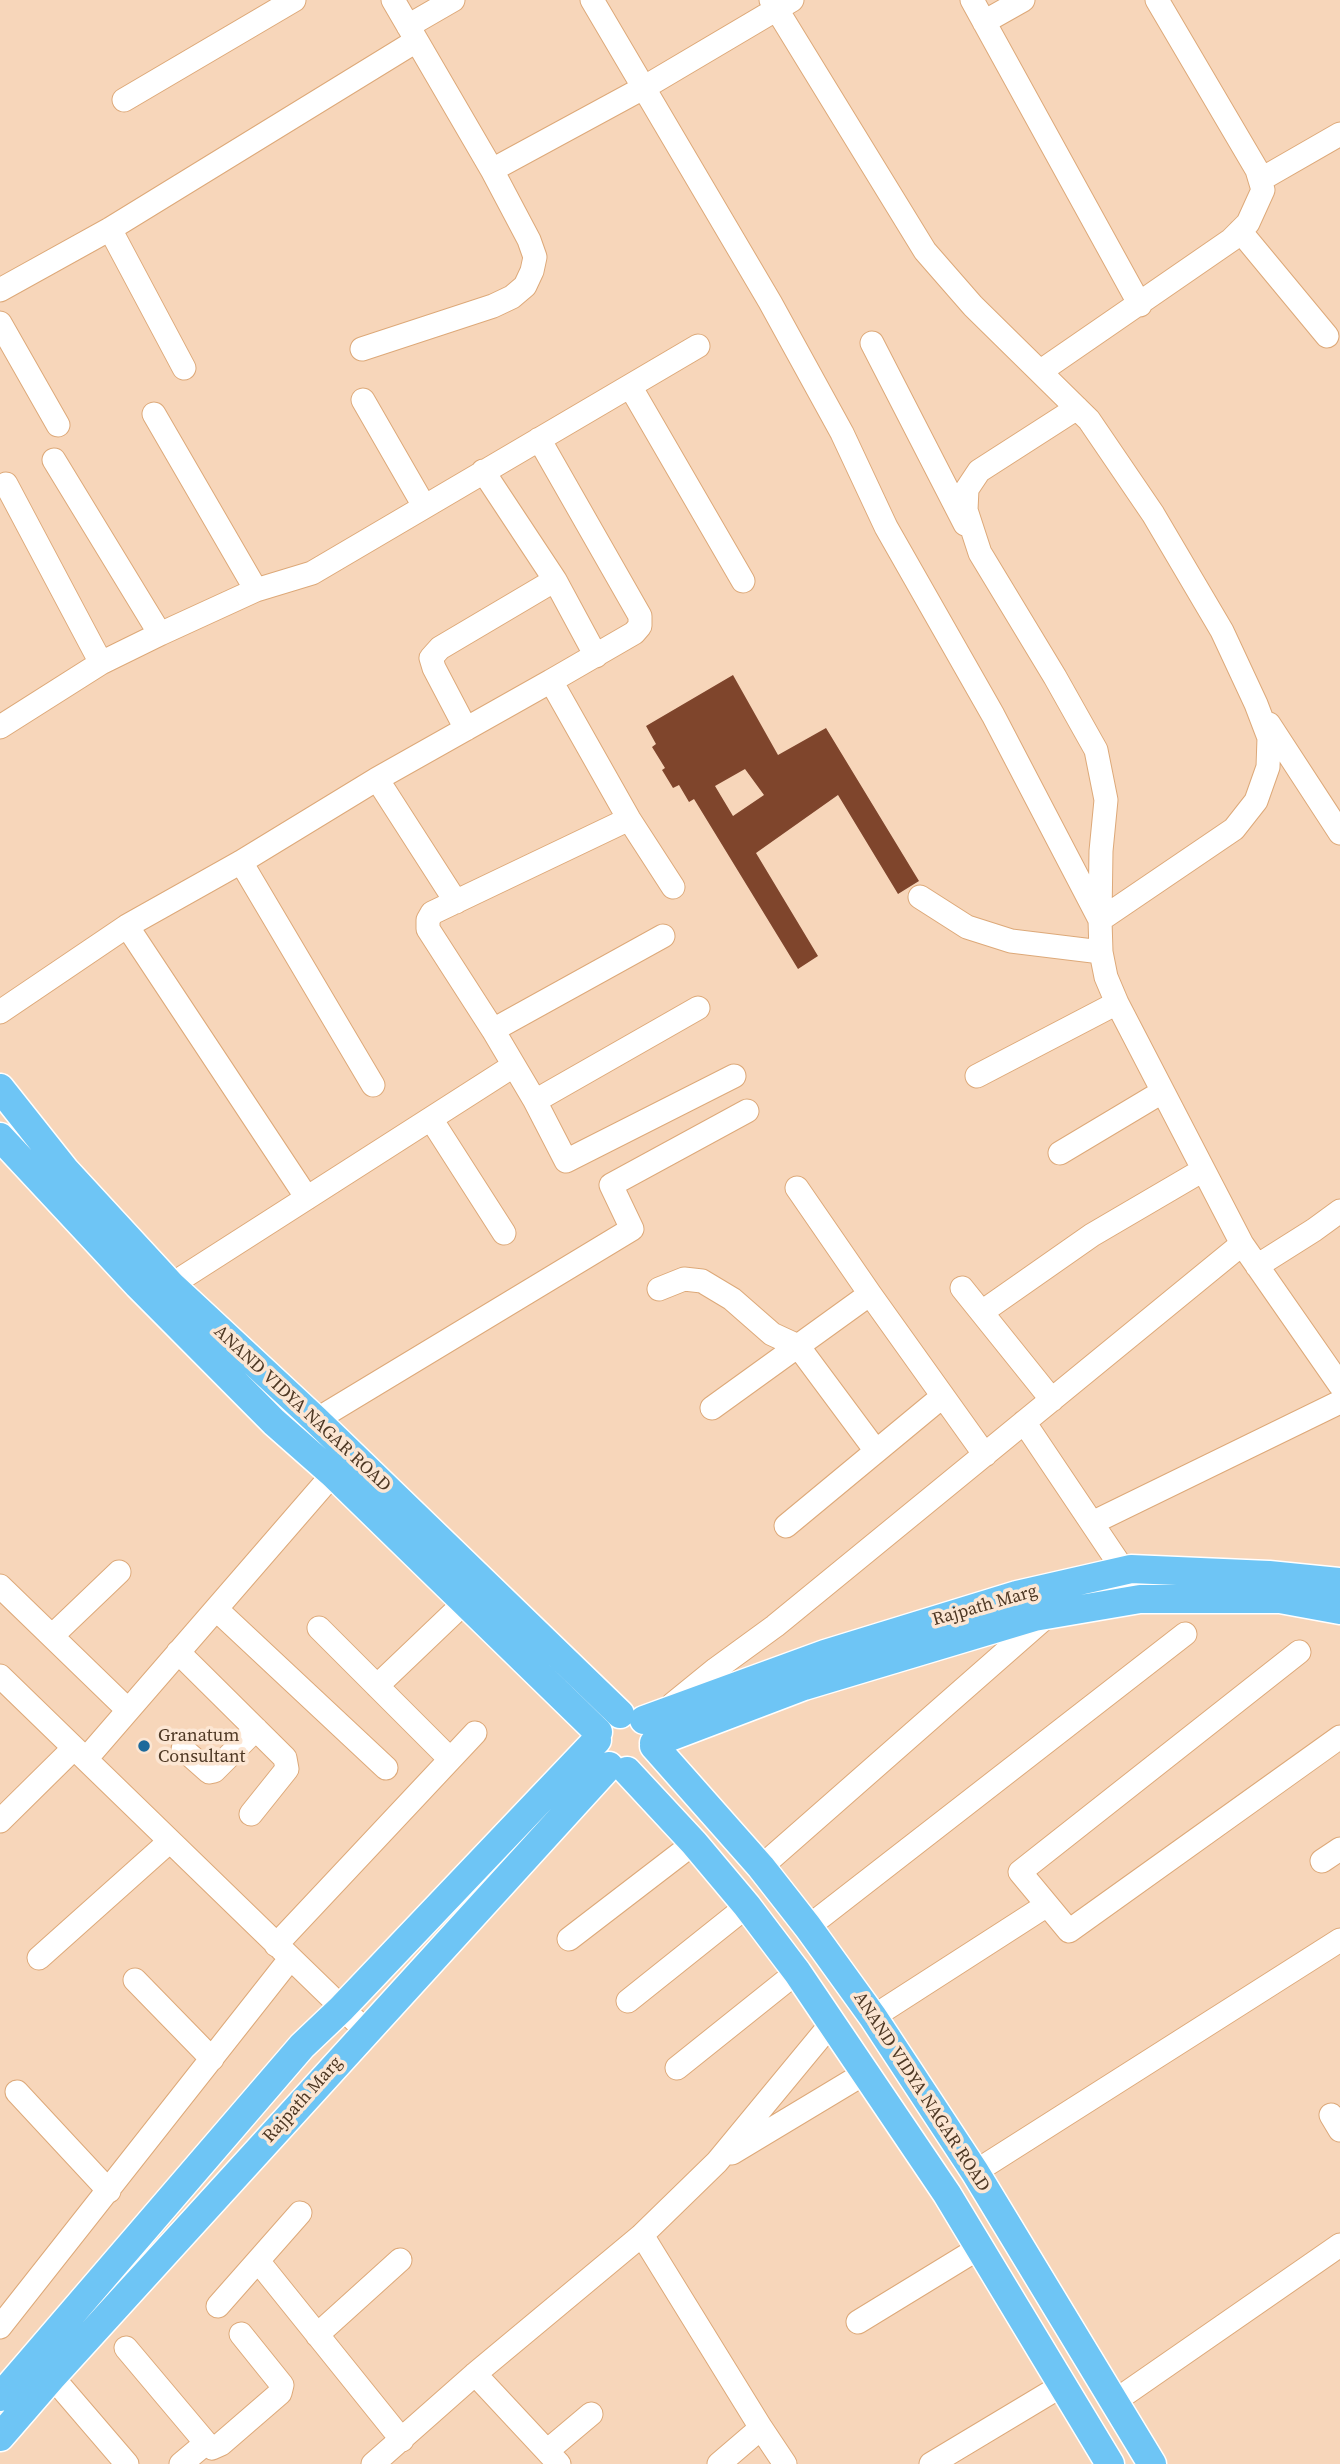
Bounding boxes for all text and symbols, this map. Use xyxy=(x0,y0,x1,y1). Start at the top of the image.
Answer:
street label: ANAND VIDYA NAGAR ROAD xyxy=(209,1321,395,1497)
street label: Rajpath Marg xyxy=(930,1581,1040,1631)
place label: Granatum Consultant xyxy=(158,1725,245,1768)
marker: Granatum Consultant xyxy=(136,1738,152,1754)
street label: ANAND VIDYA NAGAR ROAD xyxy=(848,1988,994,2196)
street label: Rajpath Marg xyxy=(259,2053,347,2147)

